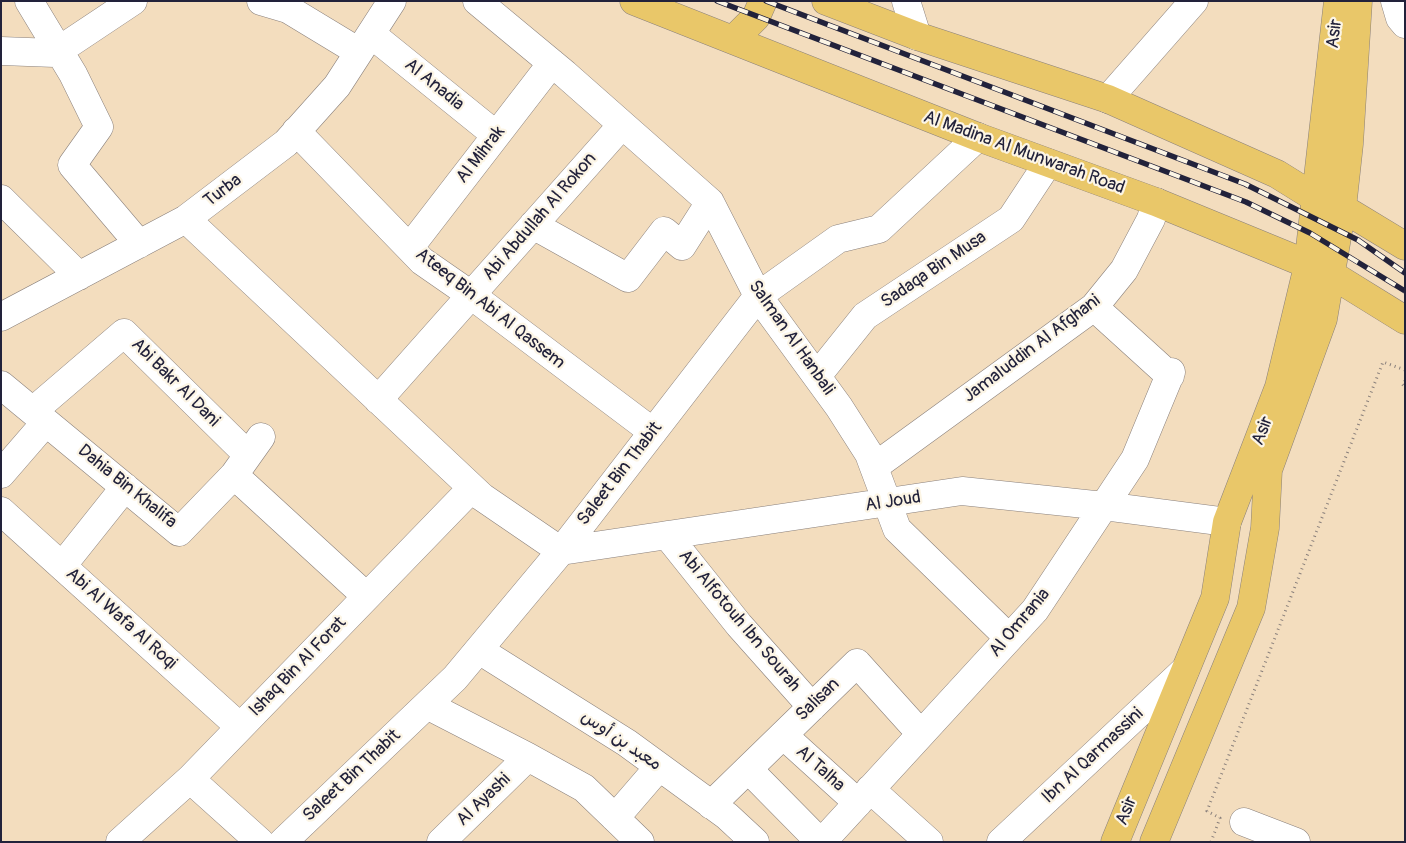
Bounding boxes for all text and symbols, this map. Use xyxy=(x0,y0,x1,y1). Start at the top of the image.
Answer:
street label: Asir xyxy=(1322,18,1348,50)
street label: Al Anadia xyxy=(400,54,468,116)
street label: Al Madina Al Munwarah Road xyxy=(920,107,1128,199)
street label: Al Mihrak xyxy=(452,122,510,188)
street label: Abi Abdullah Al Rokon xyxy=(479,149,601,285)
street label: Turba xyxy=(200,170,246,212)
street label: Sadaqa Bin Musa xyxy=(877,227,991,313)
street label: Ateeq Bin Abi Al Qassem xyxy=(411,244,569,374)
street label: Salman Al Hanbali xyxy=(743,276,839,400)
street label: Jamaluddin Al Afghani xyxy=(959,290,1105,408)
street label: Abi Bakr Al Dani xyxy=(126,334,224,432)
street label: Asir xyxy=(1248,413,1278,449)
street label: Saleet Bin Thabit xyxy=(573,418,667,530)
street label: Dahia Bin Khalifa xyxy=(73,440,181,534)
street label: Al Joud xyxy=(864,487,922,517)
street label: Abi Alfotouh Ibn Sourah xyxy=(673,546,805,696)
street label: Abi Al Wafa Al Roqi xyxy=(61,564,181,674)
street label: Al Omrania xyxy=(985,584,1055,662)
street label: Ishaq Bin Al Forat xyxy=(245,613,351,721)
street label: Salisan xyxy=(792,674,844,726)
street label: Ibn Al Qarmassini xyxy=(1038,704,1148,808)
street label: معبد بن أوس xyxy=(577,706,665,776)
street label: Saleet Bin Thabit xyxy=(299,725,405,827)
street label: Al Talha xyxy=(791,741,849,797)
street label: Al Ayashi xyxy=(452,769,516,831)
street label: Asir xyxy=(1111,793,1143,829)

